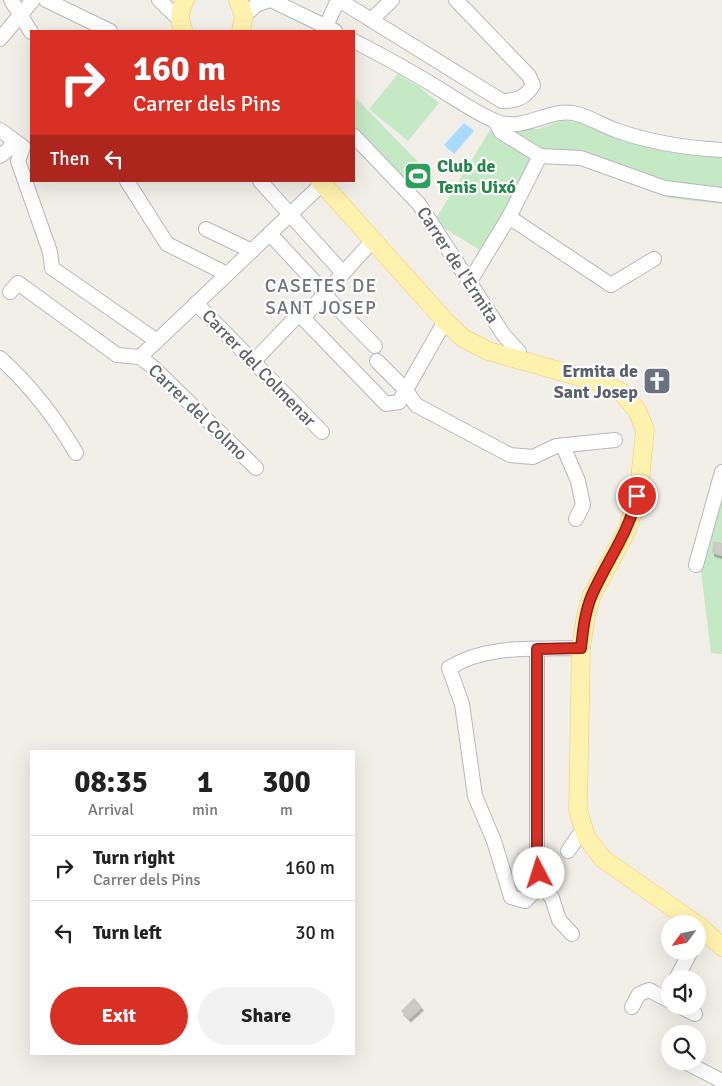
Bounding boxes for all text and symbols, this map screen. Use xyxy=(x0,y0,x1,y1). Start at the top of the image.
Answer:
text: 160 m xyxy=(133,47,226,90)
icon: right xyxy=(50,50,115,115)
text: Carrer dels Pins xyxy=(133,90,281,117)
icon: left xyxy=(100,145,128,173)
text: Then xyxy=(50,147,90,171)
place label: Club de Tenis Uixó xyxy=(437,155,516,198)
sports icon: Club de Tenis Uixó xyxy=(403,161,433,191)
street label: Carrer de l'Ermita xyxy=(412,203,504,327)
district label: CASETES DE SANT JOSEP xyxy=(265,274,377,320)
street label: Carrer del Colmenar xyxy=(197,305,321,431)
street label: Carrer del Colmo xyxy=(144,359,252,465)
place label: Ermita de Sant Josep xyxy=(554,360,638,403)
church icon: Ermita de Sant Josep xyxy=(642,366,672,396)
pin xyxy=(616,475,658,517)
icon: arrive xyxy=(623,482,651,510)
text: 08:35 xyxy=(74,764,148,801)
text: 1 xyxy=(197,764,213,801)
text: 300 xyxy=(262,764,311,801)
text: Arrival xyxy=(88,800,134,820)
text: min xyxy=(192,800,218,820)
text: m xyxy=(280,800,293,820)
text: Turn right xyxy=(93,846,175,870)
position arrow xyxy=(512,846,564,898)
icon: right xyxy=(50,854,78,882)
text: 160 m xyxy=(285,856,335,880)
text: Carrer dels Pins xyxy=(93,870,200,890)
north arrow xyxy=(661,915,706,960)
map controls xyxy=(661,915,706,1070)
icon: left xyxy=(50,919,78,947)
text: Turn left xyxy=(93,921,162,945)
text: 30 m xyxy=(295,921,335,945)
button: sound xyxy=(661,970,706,1015)
button: Exit xyxy=(50,987,188,1045)
button: Share xyxy=(198,987,335,1045)
button: search xyxy=(661,1025,706,1070)

